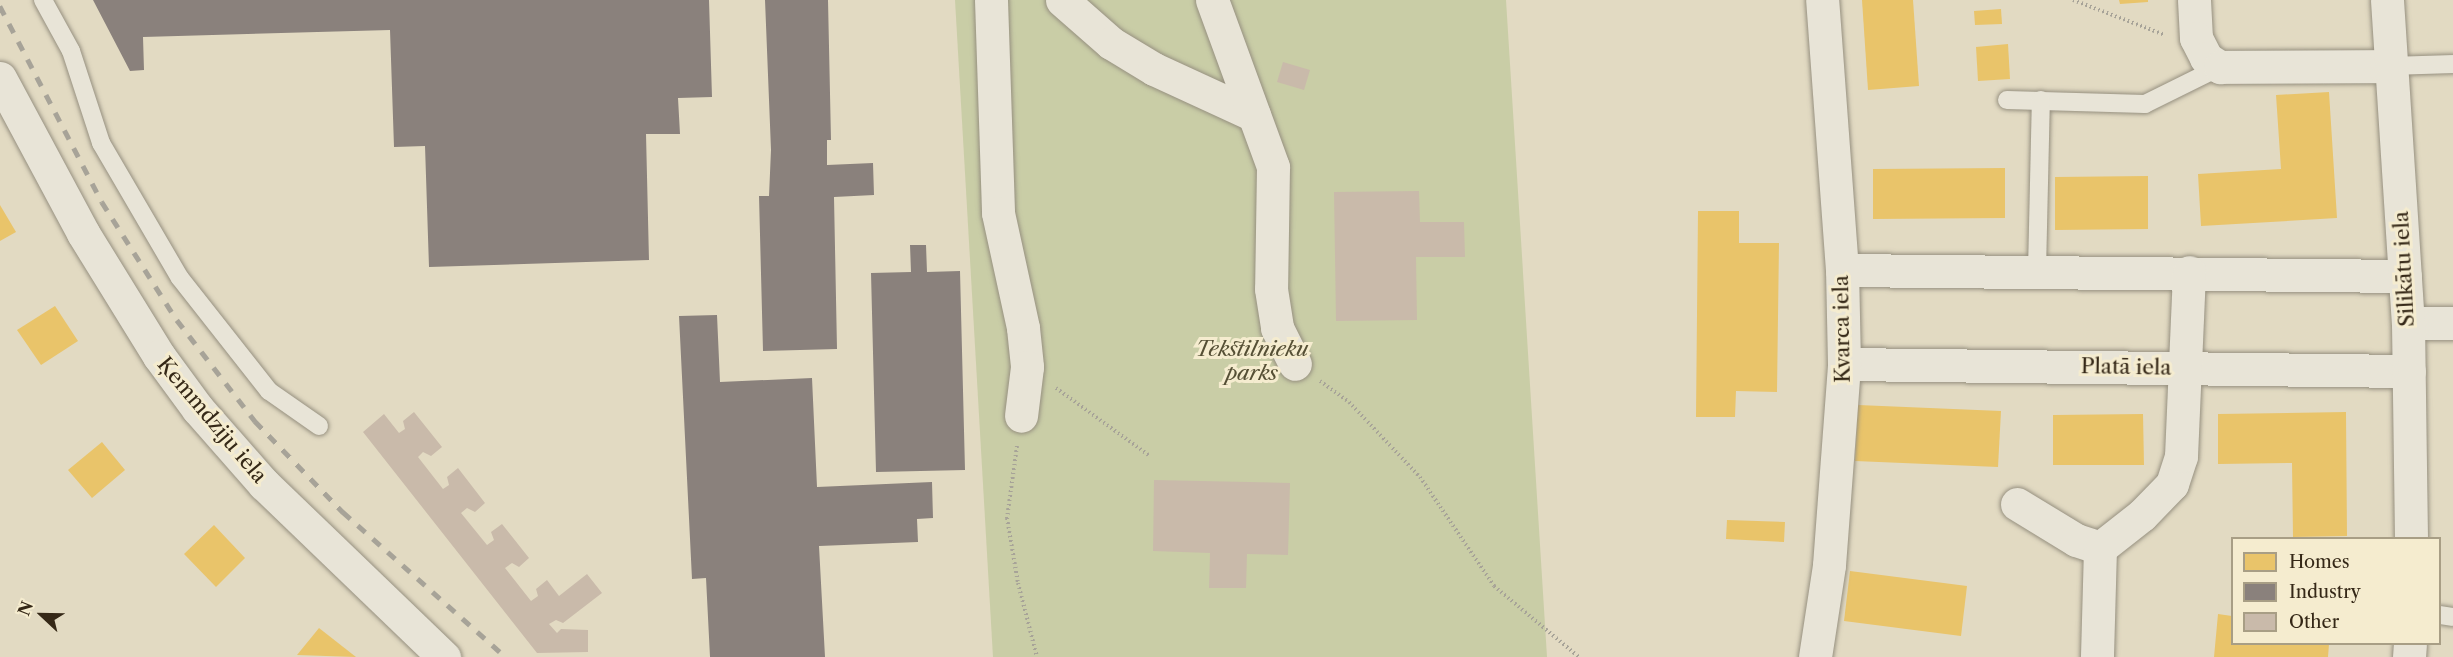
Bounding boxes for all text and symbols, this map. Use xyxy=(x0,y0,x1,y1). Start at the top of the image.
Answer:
street label: Silikātu iela xyxy=(2388,211,2420,327)
street label: Kvarca iela xyxy=(1828,275,1856,383)
park label: Tekstilnieku parks xyxy=(1196,336,1308,386)
street label: Ķemmdziju iela xyxy=(152,352,272,488)
street label: Platā iela xyxy=(2080,354,2172,380)
legend xyxy=(2231,537,2441,645)
text: Homes xyxy=(2289,551,2350,573)
text: Industry xyxy=(2289,581,2361,603)
north arrow xyxy=(12,585,72,645)
text: N xyxy=(13,598,37,618)
text: Other xyxy=(2289,611,2339,633)

